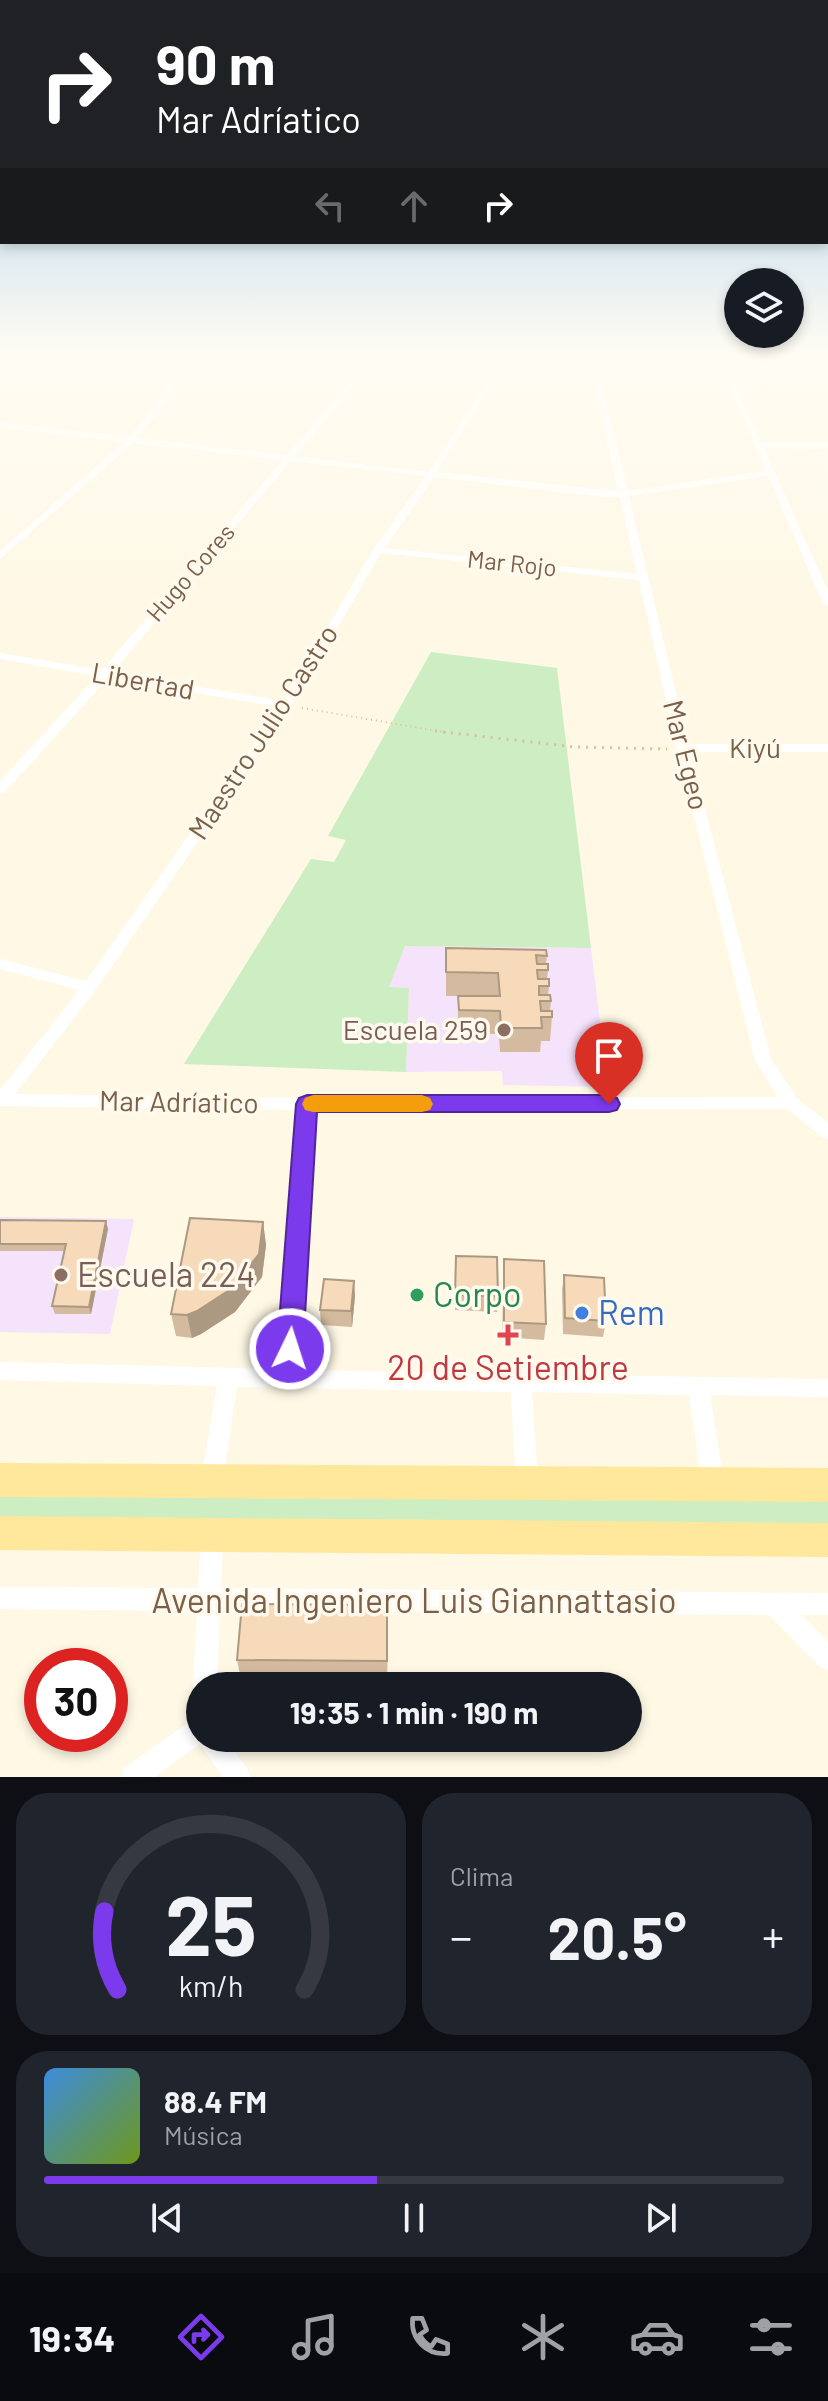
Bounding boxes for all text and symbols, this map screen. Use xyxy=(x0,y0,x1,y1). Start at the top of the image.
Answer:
text: 90 m xyxy=(156,29,276,96)
icon: right xyxy=(24,32,128,136)
text: Mar Adríatico xyxy=(156,97,361,140)
icon: left xyxy=(308,184,352,228)
icon: ahead xyxy=(392,184,436,228)
icon: right xyxy=(476,184,520,228)
map controls xyxy=(724,268,804,348)
button: layers xyxy=(724,268,804,348)
street label: Hugo Cores xyxy=(140,517,240,627)
street label: Mar Rojo xyxy=(466,543,558,582)
street label: Maestro Julio Castro xyxy=(180,618,344,845)
street label: Libertad xyxy=(89,654,197,706)
street label: Mar Egeo xyxy=(657,696,717,813)
street label: Kiyú xyxy=(729,730,781,764)
place label: Escuela 259 xyxy=(343,1012,488,1046)
marker: Escuela 259 xyxy=(495,1021,513,1039)
pin xyxy=(575,1022,643,1104)
icon: arrive xyxy=(587,1034,631,1078)
street label: Mar Adríatico xyxy=(99,1083,259,1119)
place label: Escuela 224 xyxy=(77,1253,255,1294)
marker: Escuela 224 xyxy=(52,1266,70,1284)
place label: Corpo xyxy=(433,1273,522,1314)
marker: Corpo xyxy=(408,1286,426,1304)
place label: Rem xyxy=(598,1291,665,1332)
marker: Rem xyxy=(573,1304,591,1322)
position arrow xyxy=(248,1307,332,1391)
marker: 20 de Setiembre xyxy=(499,1326,517,1344)
place label: 20 de Setiembre xyxy=(387,1346,629,1387)
street label: Avenida Ingeniero Luis Giannattasio xyxy=(151,1579,677,1620)
speed limit sign: 30 xyxy=(24,1648,128,1752)
text: 19:35 · 1 min · 190 m xyxy=(290,1694,538,1730)
text: Clima xyxy=(450,1860,513,1891)
text: 25 xyxy=(165,1873,257,1973)
text: 20.5° xyxy=(548,1900,686,1972)
text: − xyxy=(450,1909,472,1962)
text: + xyxy=(762,1909,784,1962)
text: km/h xyxy=(179,1968,243,2003)
text: 88.4 FM xyxy=(164,2083,267,2119)
text: Música xyxy=(164,2119,243,2150)
icon: previous xyxy=(145,2196,189,2240)
icon: pause xyxy=(392,2196,436,2240)
icon: next xyxy=(639,2196,683,2240)
icon: directions xyxy=(173,2309,229,2365)
icon: music xyxy=(287,2309,343,2365)
icon: phone xyxy=(401,2309,457,2365)
icon: climate xyxy=(515,2309,571,2365)
icon: car xyxy=(629,2309,685,2365)
icon: filters xyxy=(743,2309,799,2365)
text: 19:34 xyxy=(29,2316,115,2359)

